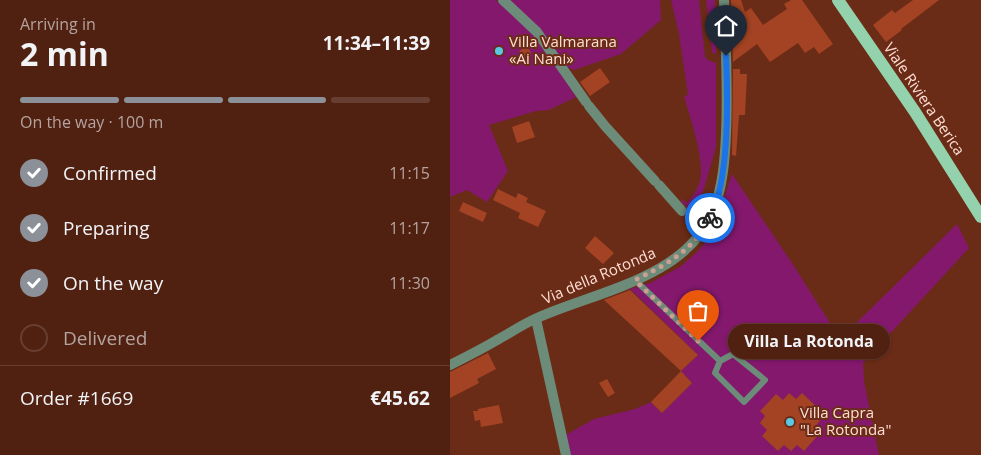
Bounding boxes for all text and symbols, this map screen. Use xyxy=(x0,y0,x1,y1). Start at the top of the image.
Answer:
pin xyxy=(705,5,747,56)
icon: home xyxy=(712,12,740,40)
text: Arriving in xyxy=(20,13,96,35)
text: 11:34–11:39 xyxy=(323,30,430,56)
place label: Villa Valmarana «Ai Nani» xyxy=(509,31,617,68)
text: 2 min xyxy=(20,32,109,75)
street label: Viale Riviera Berica xyxy=(880,38,970,159)
marker: Villa Valmarana «Ai Nani» xyxy=(493,45,505,57)
text: On the way · 100 m xyxy=(20,111,163,133)
icon: check xyxy=(20,159,48,187)
text: Confirmed xyxy=(63,160,157,186)
text: 11:15 xyxy=(389,162,430,184)
courier xyxy=(685,193,735,243)
icon: bike xyxy=(696,204,724,232)
icon: check xyxy=(20,214,48,242)
text: Preparing xyxy=(63,215,150,241)
text: 11:17 xyxy=(389,217,430,239)
street label: Via della Rotonda xyxy=(539,242,659,308)
icon: check xyxy=(20,269,48,297)
text: On the way xyxy=(63,270,163,296)
text: 11:30 xyxy=(389,272,430,294)
pin xyxy=(677,290,719,341)
icon: bag xyxy=(684,297,712,325)
callout: Villa La Rotonda xyxy=(728,324,890,358)
text: Delivered xyxy=(63,325,147,351)
text: Villa La Rotonda xyxy=(744,330,874,352)
text: Order #1669 xyxy=(20,385,133,411)
text: €45.62 xyxy=(370,385,430,411)
place label: Villa Capra "La Rotonda" xyxy=(800,402,891,439)
marker: Villa Capra "La Rotonda" xyxy=(784,416,796,428)

